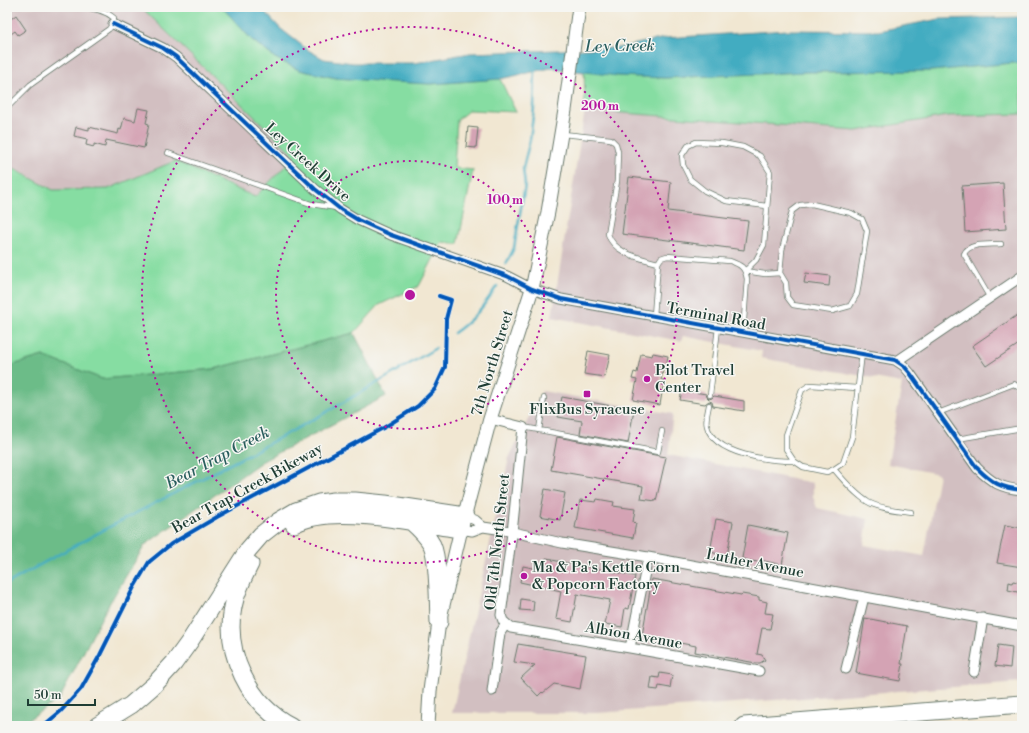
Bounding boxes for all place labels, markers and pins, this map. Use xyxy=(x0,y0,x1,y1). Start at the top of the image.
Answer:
centre of rings xyxy=(403,288,417,302)
place label: Pilot Travel Center xyxy=(655,361,735,397)
marker: Pilot Travel Center xyxy=(642,374,652,384)
marker: FlixBus Syracuse xyxy=(582,389,592,399)
place label: FlixBus Syracuse xyxy=(529,400,645,419)
place label: Ma & Pa's Kettle Corn & Popcorn Factory xyxy=(532,558,680,594)
marker: Ma & Pa's Kettle Corn & Popcorn Factory xyxy=(519,571,529,581)

